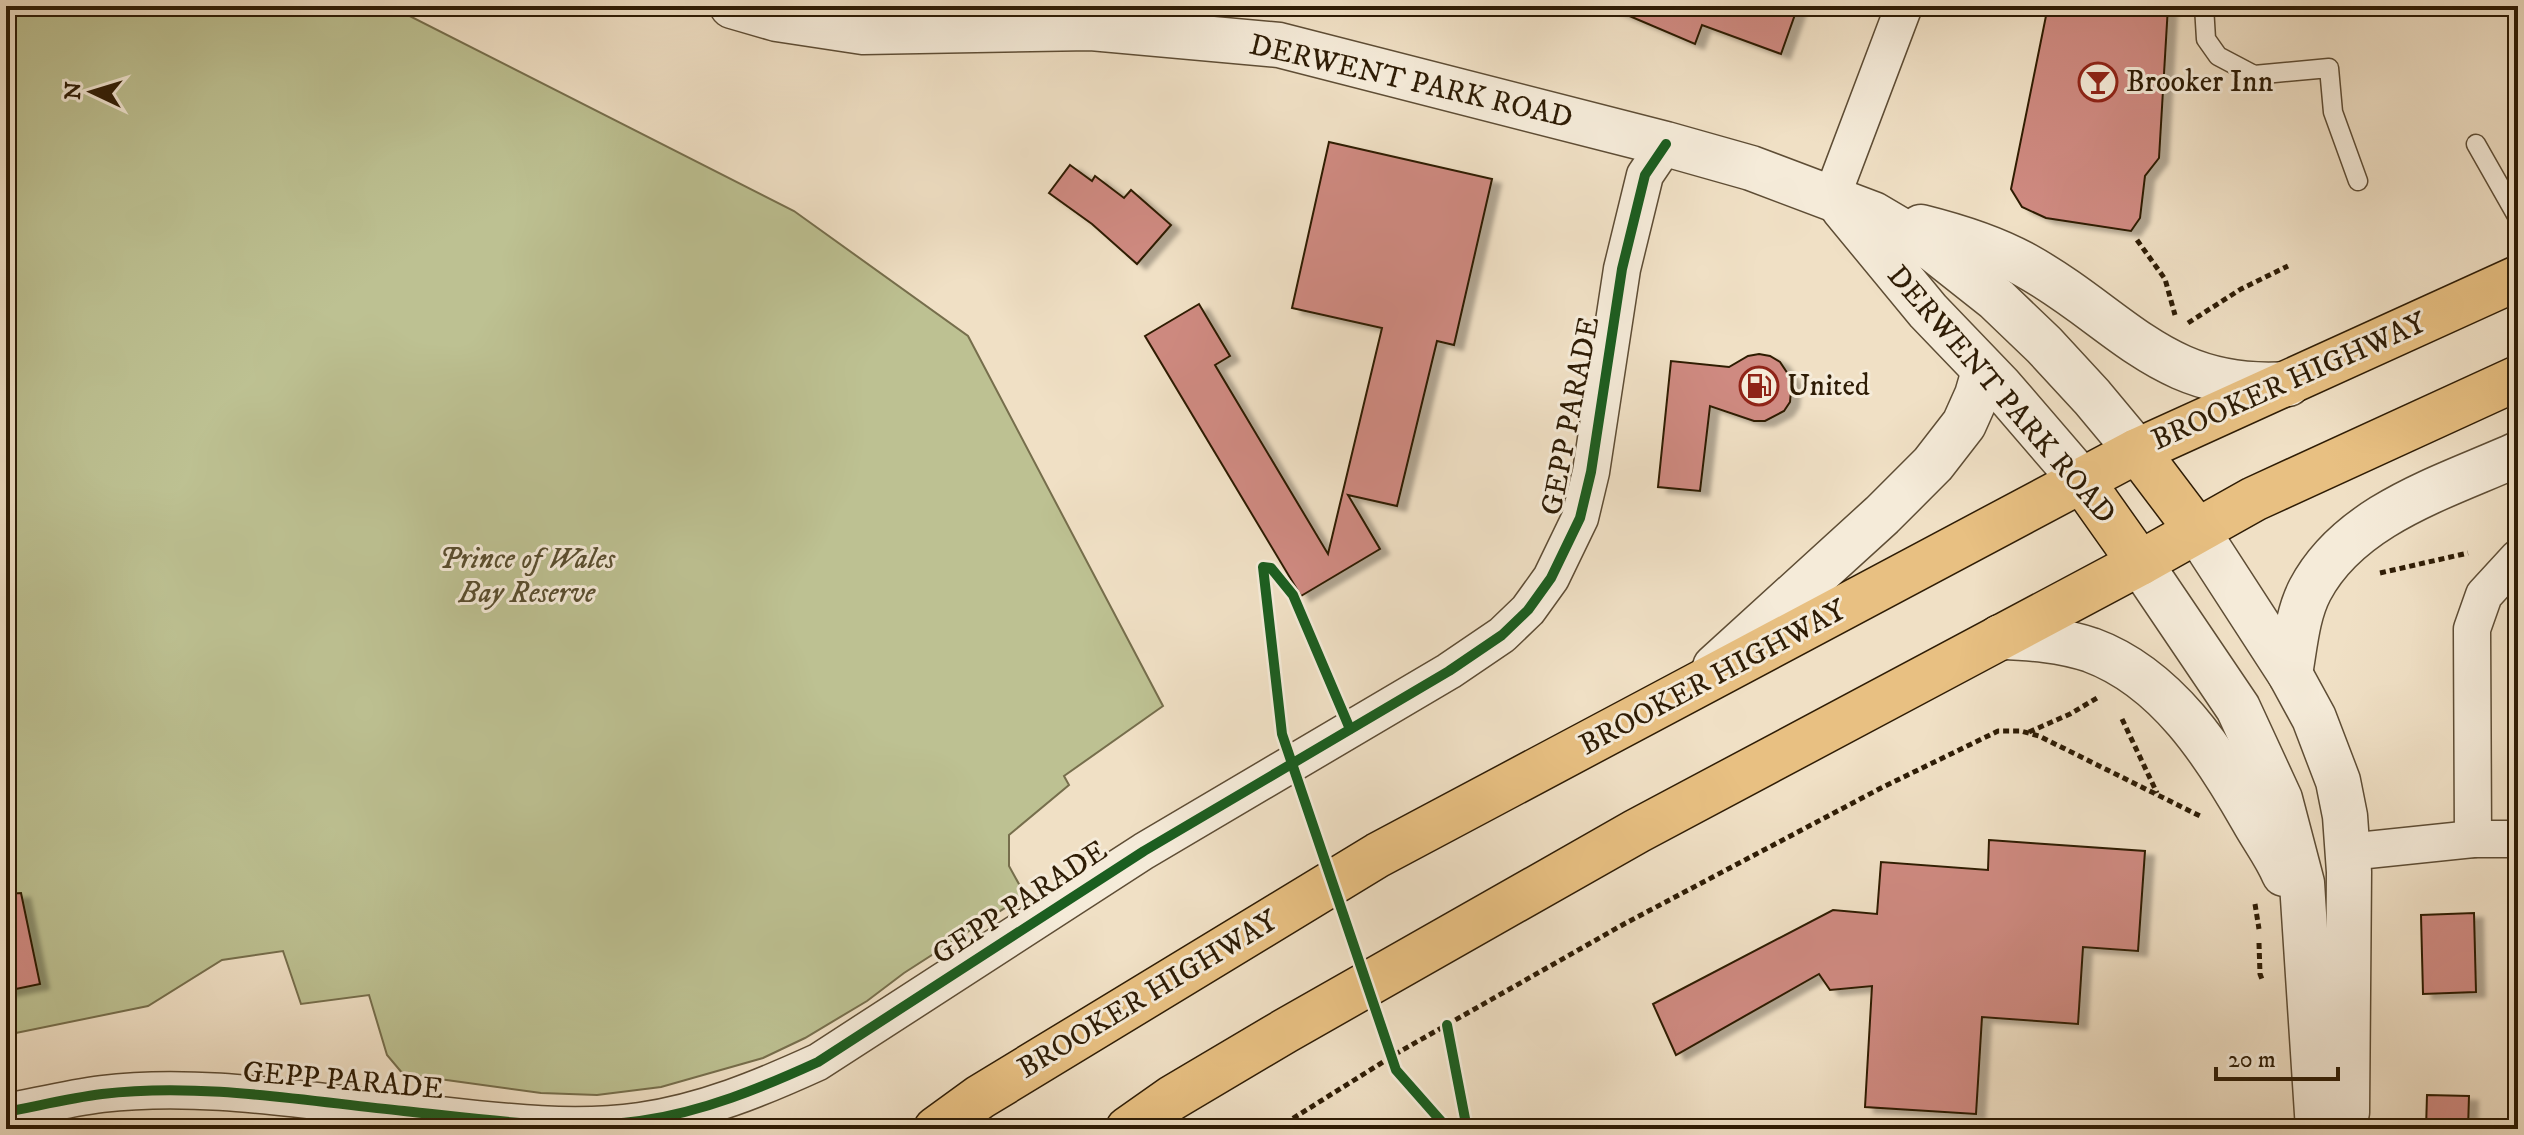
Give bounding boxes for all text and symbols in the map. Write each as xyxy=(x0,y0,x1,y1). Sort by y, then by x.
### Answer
street label: DERWENT PARK ROAD xyxy=(1246,27,1576,137)
north arrow xyxy=(52,52,132,132)
bar icon: Brooker Inn xyxy=(2077,61,2119,103)
place label: Brooker Inn xyxy=(2126,64,2274,101)
text: N xyxy=(59,81,88,101)
street label: DERWENT PARK ROAD xyxy=(1879,258,2123,532)
street label: BROOKER HIGHWAY xyxy=(2146,304,2433,459)
street label: GEPP PARADE xyxy=(1534,314,1608,518)
fuel station icon: United xyxy=(1738,365,1780,407)
place label: United xyxy=(1787,368,1870,405)
park label: Prince of Wales Bay Reserve xyxy=(439,541,616,612)
street label: BROOKER HIGHWAY xyxy=(1573,591,1854,764)
street label: GEPP PARADE xyxy=(925,833,1115,973)
street label: BROOKER HIGHWAY xyxy=(1011,902,1286,1087)
scale bar xyxy=(2216,1031,2338,1081)
text: 20 m xyxy=(2228,1045,2276,1075)
street label: GEPP PARADE xyxy=(241,1054,445,1108)

